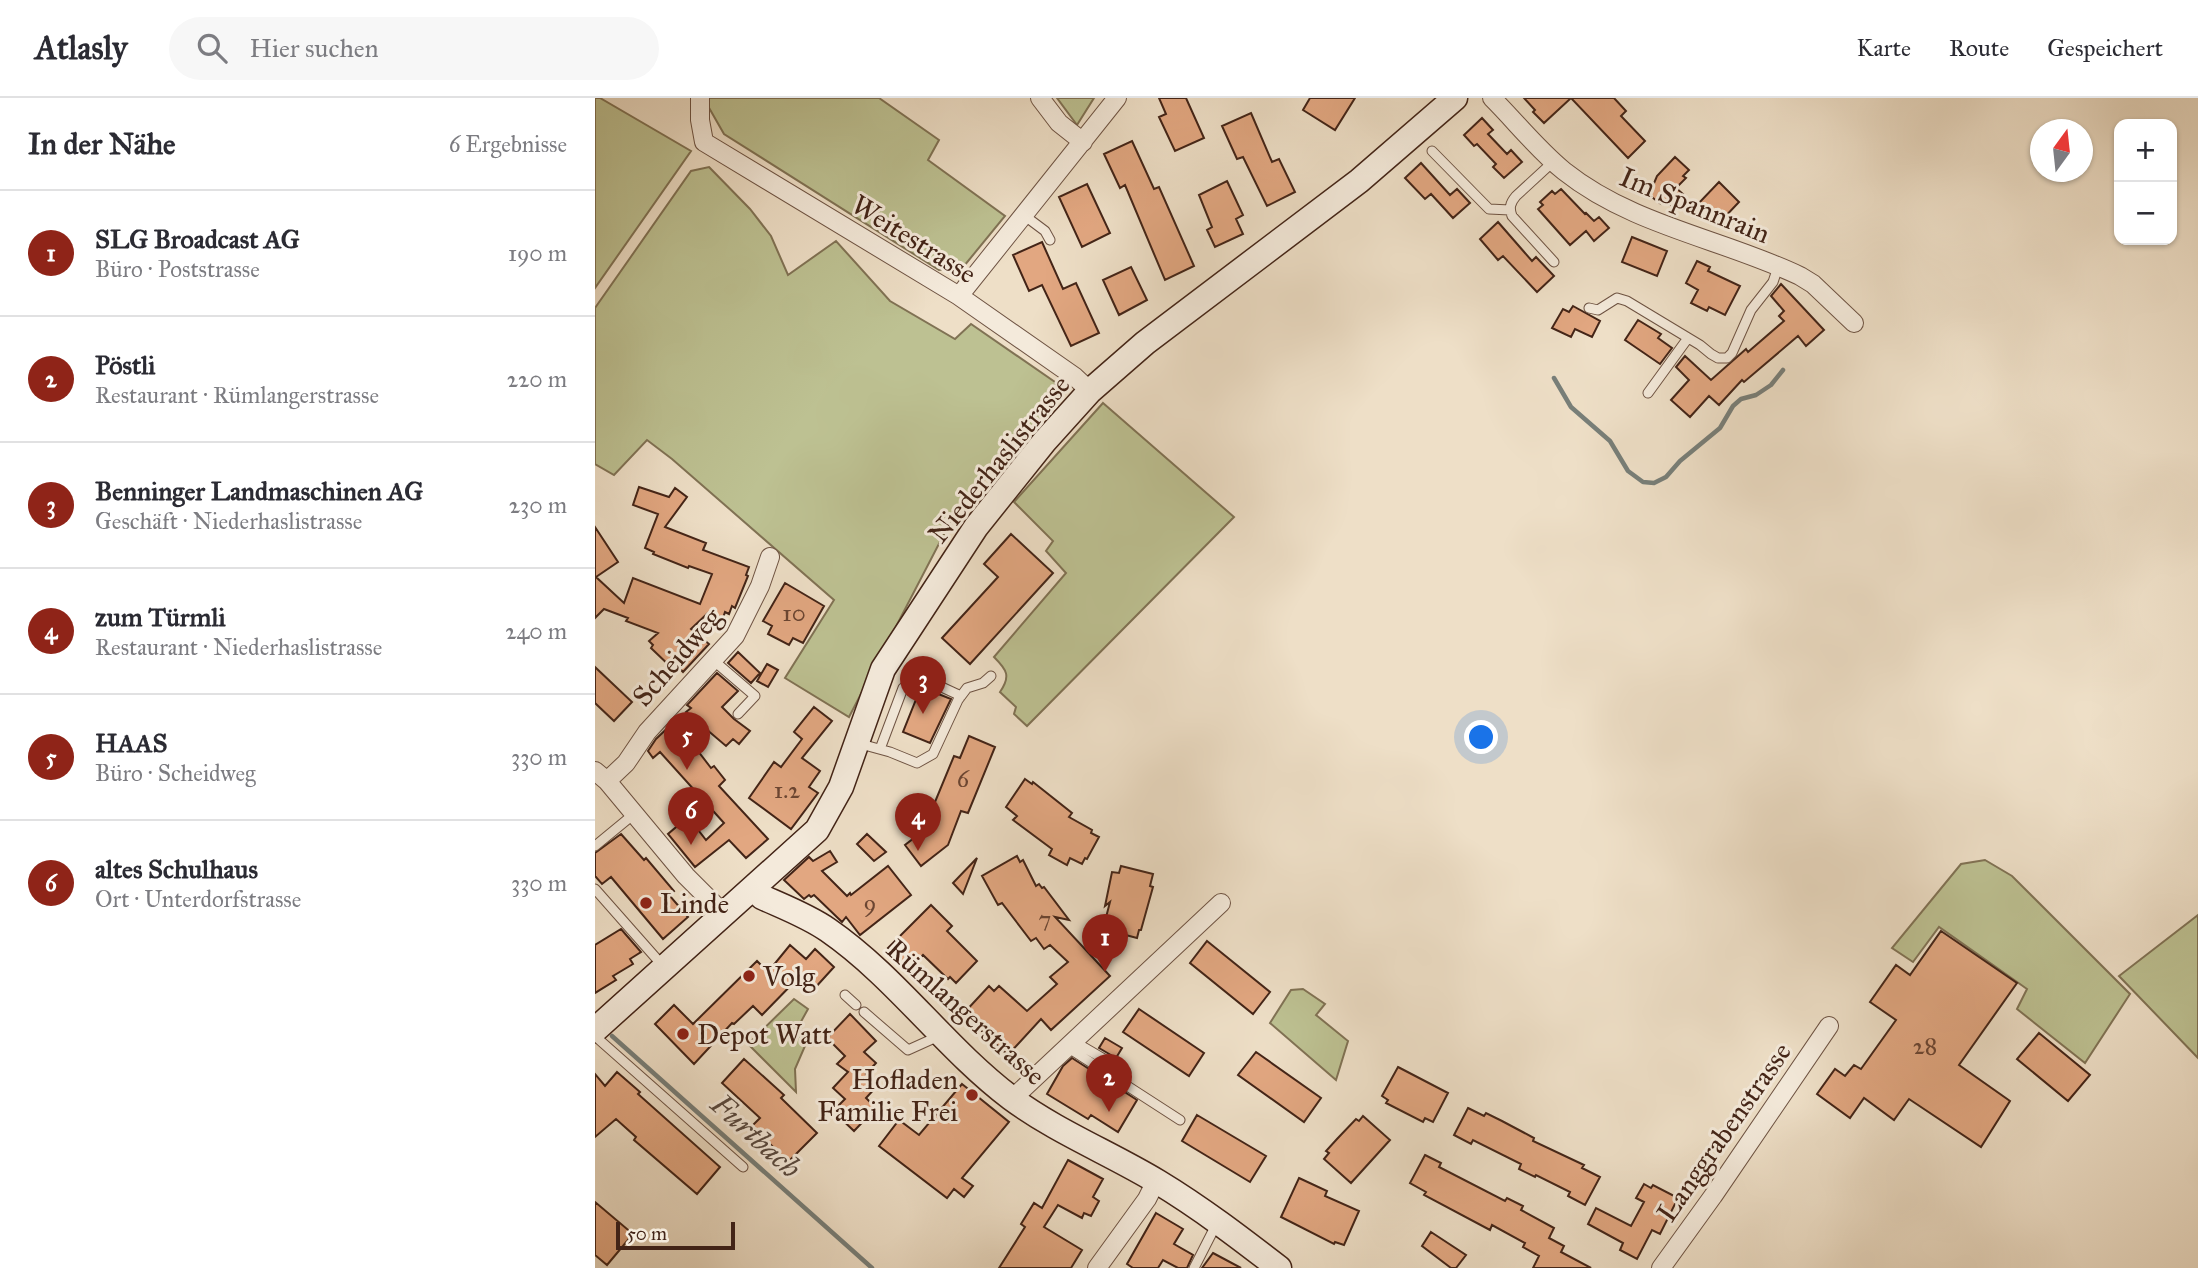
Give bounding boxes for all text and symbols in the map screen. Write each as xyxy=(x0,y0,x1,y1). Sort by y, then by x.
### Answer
search box xyxy=(169,17,659,80)
text: Atlasly xyxy=(35,28,127,68)
icon: search xyxy=(193,29,231,67)
text: Hier suchen xyxy=(249,32,379,64)
text: Karte xyxy=(1856,33,1911,63)
text: Route xyxy=(1949,33,2009,63)
text: Gespeichert xyxy=(2047,33,2163,63)
north arrow xyxy=(2030,119,2093,182)
map controls xyxy=(2114,119,2177,245)
button: + xyxy=(2114,119,2177,182)
text: In der Nähe xyxy=(28,126,176,162)
text: 6 Ergebnisse xyxy=(449,130,567,158)
street label: Im Spannrain xyxy=(1615,159,1775,251)
button: − xyxy=(2114,182,2177,245)
street label: Weitestrasse xyxy=(845,187,983,291)
text: SLG Broadcast AG xyxy=(95,223,300,255)
text: 1 xyxy=(46,239,56,267)
text: 190 m xyxy=(508,239,567,267)
text: Büro · Poststrasse xyxy=(95,255,260,283)
text: Pöstli xyxy=(95,349,155,381)
text: 2 xyxy=(45,365,57,393)
text: 220 m xyxy=(507,365,567,393)
street label: Niederhaslistrasse xyxy=(920,368,1078,550)
text: Restaurant · Rümlangerstrasse xyxy=(95,381,379,409)
text: Benninger Landmaschinen AG xyxy=(95,475,423,507)
text: 3 xyxy=(46,491,56,519)
text: 230 m xyxy=(509,491,567,519)
text: Geschäft · Niederhaslistrasse xyxy=(95,507,362,535)
house number: 10 xyxy=(782,598,806,628)
street label: Scheidweg xyxy=(625,600,730,714)
text: zum Türmli xyxy=(95,601,226,633)
text: 4 xyxy=(45,617,57,645)
text: 240 m xyxy=(505,617,567,645)
text: Restaurant · Niederhaslistrasse xyxy=(95,633,382,661)
pin: 3 xyxy=(900,656,946,714)
pin: 5 xyxy=(664,712,710,770)
your location xyxy=(1464,720,1498,754)
text: HAAS xyxy=(95,727,167,759)
text: 5 xyxy=(46,743,56,771)
text: 330 m xyxy=(511,743,567,771)
text: Büro · Scheidweg xyxy=(95,759,256,787)
house number: 6 xyxy=(957,764,970,794)
house number: 1.2 xyxy=(774,775,800,805)
pin: 6 xyxy=(668,787,714,845)
pin: 4 xyxy=(895,793,941,851)
text: altes Schulhaus xyxy=(95,853,258,885)
text: 6 xyxy=(45,869,57,897)
text: 330 m xyxy=(511,869,567,897)
text: Ort · Unterdorfstrasse xyxy=(95,885,301,913)
place label: Linde xyxy=(660,886,729,921)
house number: 9 xyxy=(864,888,876,918)
marker: Linde xyxy=(638,895,654,911)
house number: 7 xyxy=(1039,904,1051,934)
pin: 1 xyxy=(1082,914,1128,972)
street label: Rümlangerstrasse xyxy=(879,931,1053,1093)
place label: Volg xyxy=(762,959,816,994)
marker: Volg xyxy=(741,968,757,984)
place label: Depot Watt xyxy=(697,1017,832,1052)
marker: Depot Watt xyxy=(675,1026,691,1042)
house number: 28 xyxy=(1913,1031,1937,1061)
street label: Langgrabenstrasse xyxy=(1649,1036,1799,1228)
pin: 2 xyxy=(1086,1054,1132,1112)
place label: Hofladen Familie Frei xyxy=(817,1062,958,1129)
water label: Furtbach xyxy=(703,1086,809,1186)
marker: Hofladen Familie Frei xyxy=(964,1087,980,1103)
scale bar xyxy=(616,1219,735,1251)
text: 50 m xyxy=(627,1222,667,1245)

